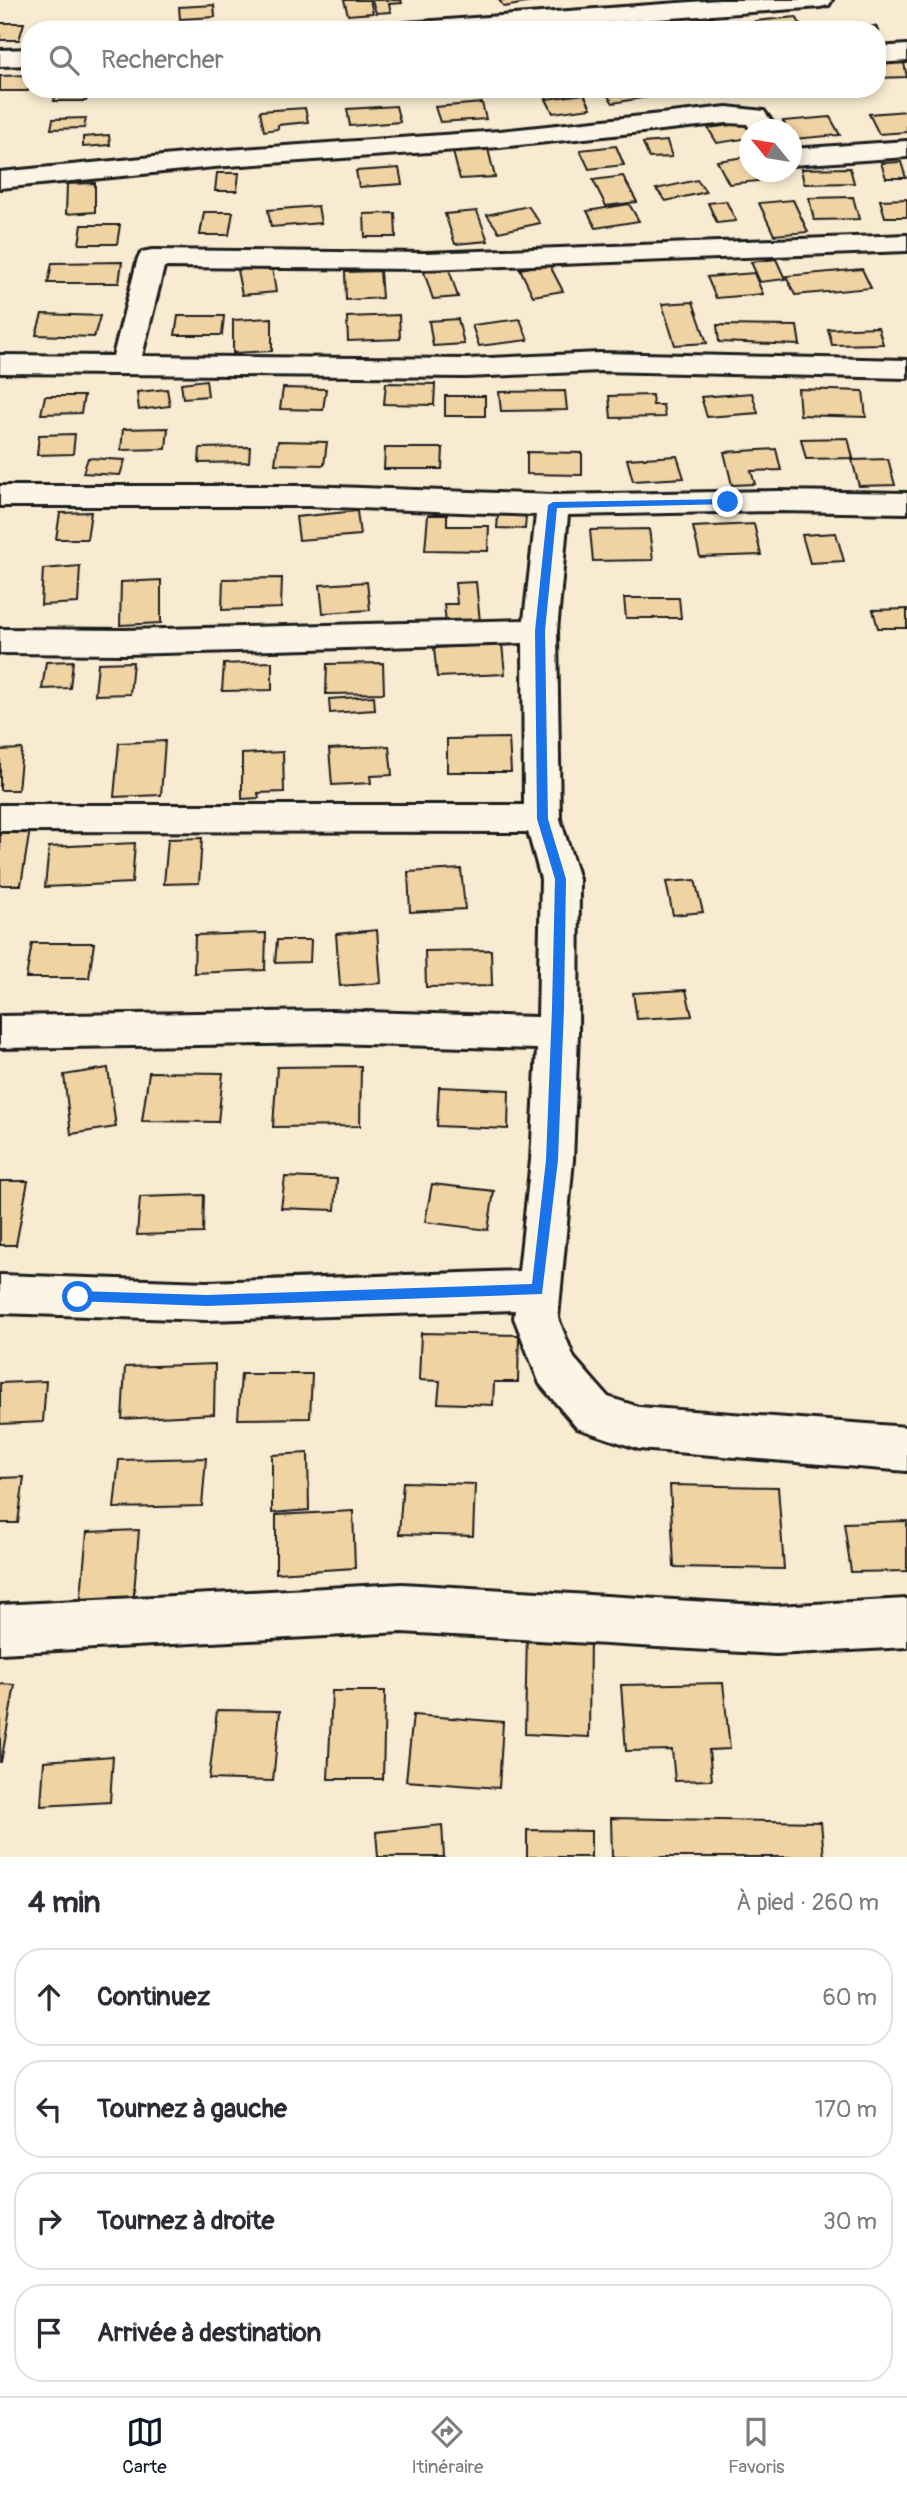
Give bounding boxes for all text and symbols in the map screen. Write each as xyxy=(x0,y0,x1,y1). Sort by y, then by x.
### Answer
search box xyxy=(21,21,886,98)
icon: search xyxy=(45,41,83,79)
text: Rechercher xyxy=(101,44,224,76)
north arrow xyxy=(739,119,802,182)
route end xyxy=(712,486,743,517)
route start xyxy=(62,1281,93,1312)
text: 4 min xyxy=(28,1884,101,1921)
text: À pied · 260 m xyxy=(736,1888,879,1917)
icon: ahead xyxy=(30,1978,68,2016)
text: Continuez xyxy=(97,1981,210,2013)
text: 60 m xyxy=(822,1983,877,2012)
icon: left xyxy=(30,2090,68,2128)
text: Tournez à gauche xyxy=(97,2093,287,2125)
text: 170 m xyxy=(815,2095,877,2124)
icon: right xyxy=(30,2202,68,2240)
text: Tournez à droite xyxy=(97,2205,274,2237)
text: 30 m xyxy=(823,2207,877,2236)
icon: arrive xyxy=(30,2314,68,2352)
text: Arrivée à destination xyxy=(97,2317,321,2349)
tab: Carte xyxy=(122,2413,167,2479)
tab: Itinéraire xyxy=(411,2413,483,2479)
tab: Favoris xyxy=(728,2413,785,2479)

